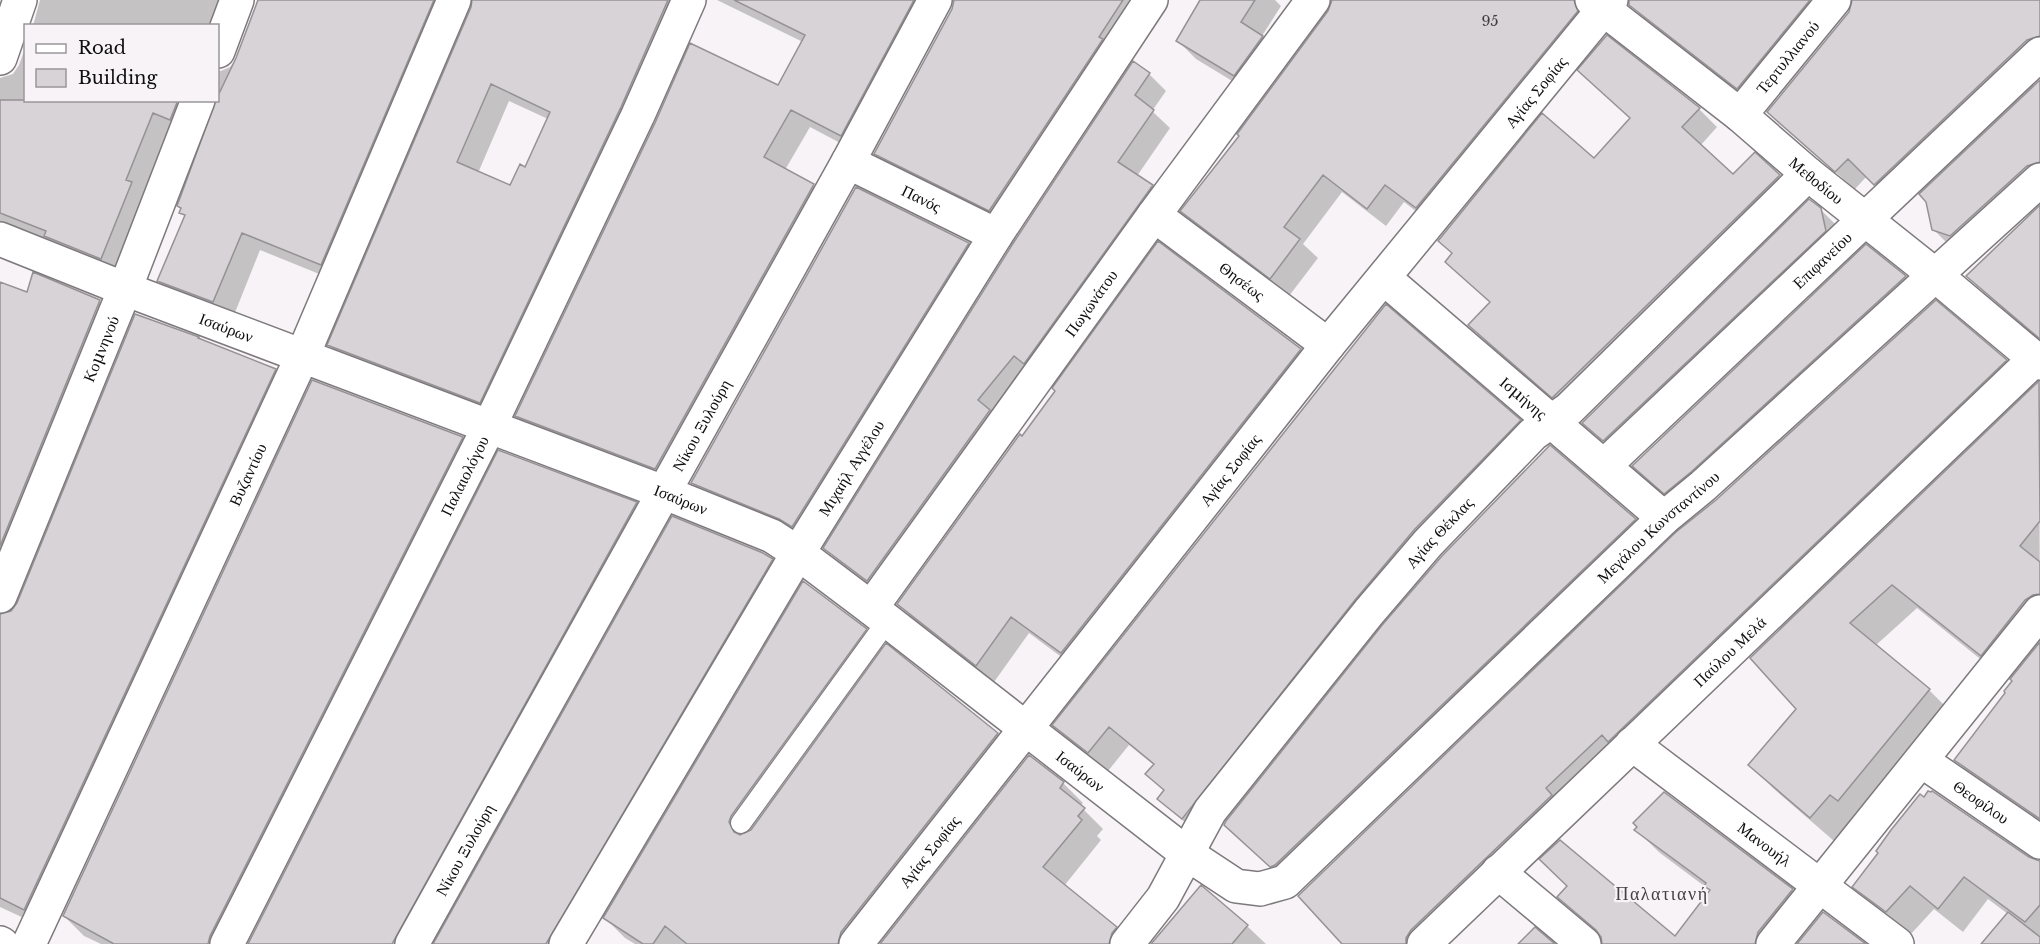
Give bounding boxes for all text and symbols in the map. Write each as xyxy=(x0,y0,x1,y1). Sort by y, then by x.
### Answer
house number: 95 xyxy=(1482,12,1499,30)
street label: Τερτυλλιανού xyxy=(1752,16,1823,98)
legend xyxy=(24,24,219,102)
text: Road xyxy=(78,37,126,59)
street label: Αγίας Σοφίας xyxy=(1500,51,1571,132)
text: Building xyxy=(78,67,157,89)
street label: Μεθοδίου xyxy=(1785,152,1848,208)
street label: Πανός xyxy=(898,180,945,217)
street label: Επιφανείου xyxy=(1788,227,1856,293)
street label: Θησέως xyxy=(1215,257,1270,305)
street label: Πωγωνάτου xyxy=(1060,265,1122,340)
street label: Ισαύρων xyxy=(197,308,256,347)
street label: Κομνηνού xyxy=(78,313,123,385)
street label: Ισμήνης xyxy=(1496,372,1552,424)
street label: Νίκου Ξυλούρη xyxy=(668,376,735,475)
street label: Μιχαήλ Αγγέλου xyxy=(814,416,888,520)
street label: Αγίας Σοφίας xyxy=(1195,429,1265,510)
street label: Παλαιολόγου xyxy=(436,432,493,519)
street label: Βυζαντίου xyxy=(224,440,271,509)
street label: Μεγάλου Κωνσταντίνου xyxy=(1593,466,1723,587)
street label: Ισαύρων xyxy=(651,480,711,519)
street label: Αγίας Θέκλας xyxy=(1401,492,1477,572)
street label: Παύλου Μελά xyxy=(1689,612,1771,691)
street label: Ισαύρων xyxy=(1052,746,1109,796)
street label: Θεοφίλου xyxy=(1950,776,2013,828)
street label: Νίκου Ξυλούρη xyxy=(431,800,498,899)
street label: Αγίας Σοφίας xyxy=(894,811,964,892)
street label: Μανουήλ xyxy=(1734,817,1795,871)
district label: Παλατιανή xyxy=(1615,883,1709,905)

